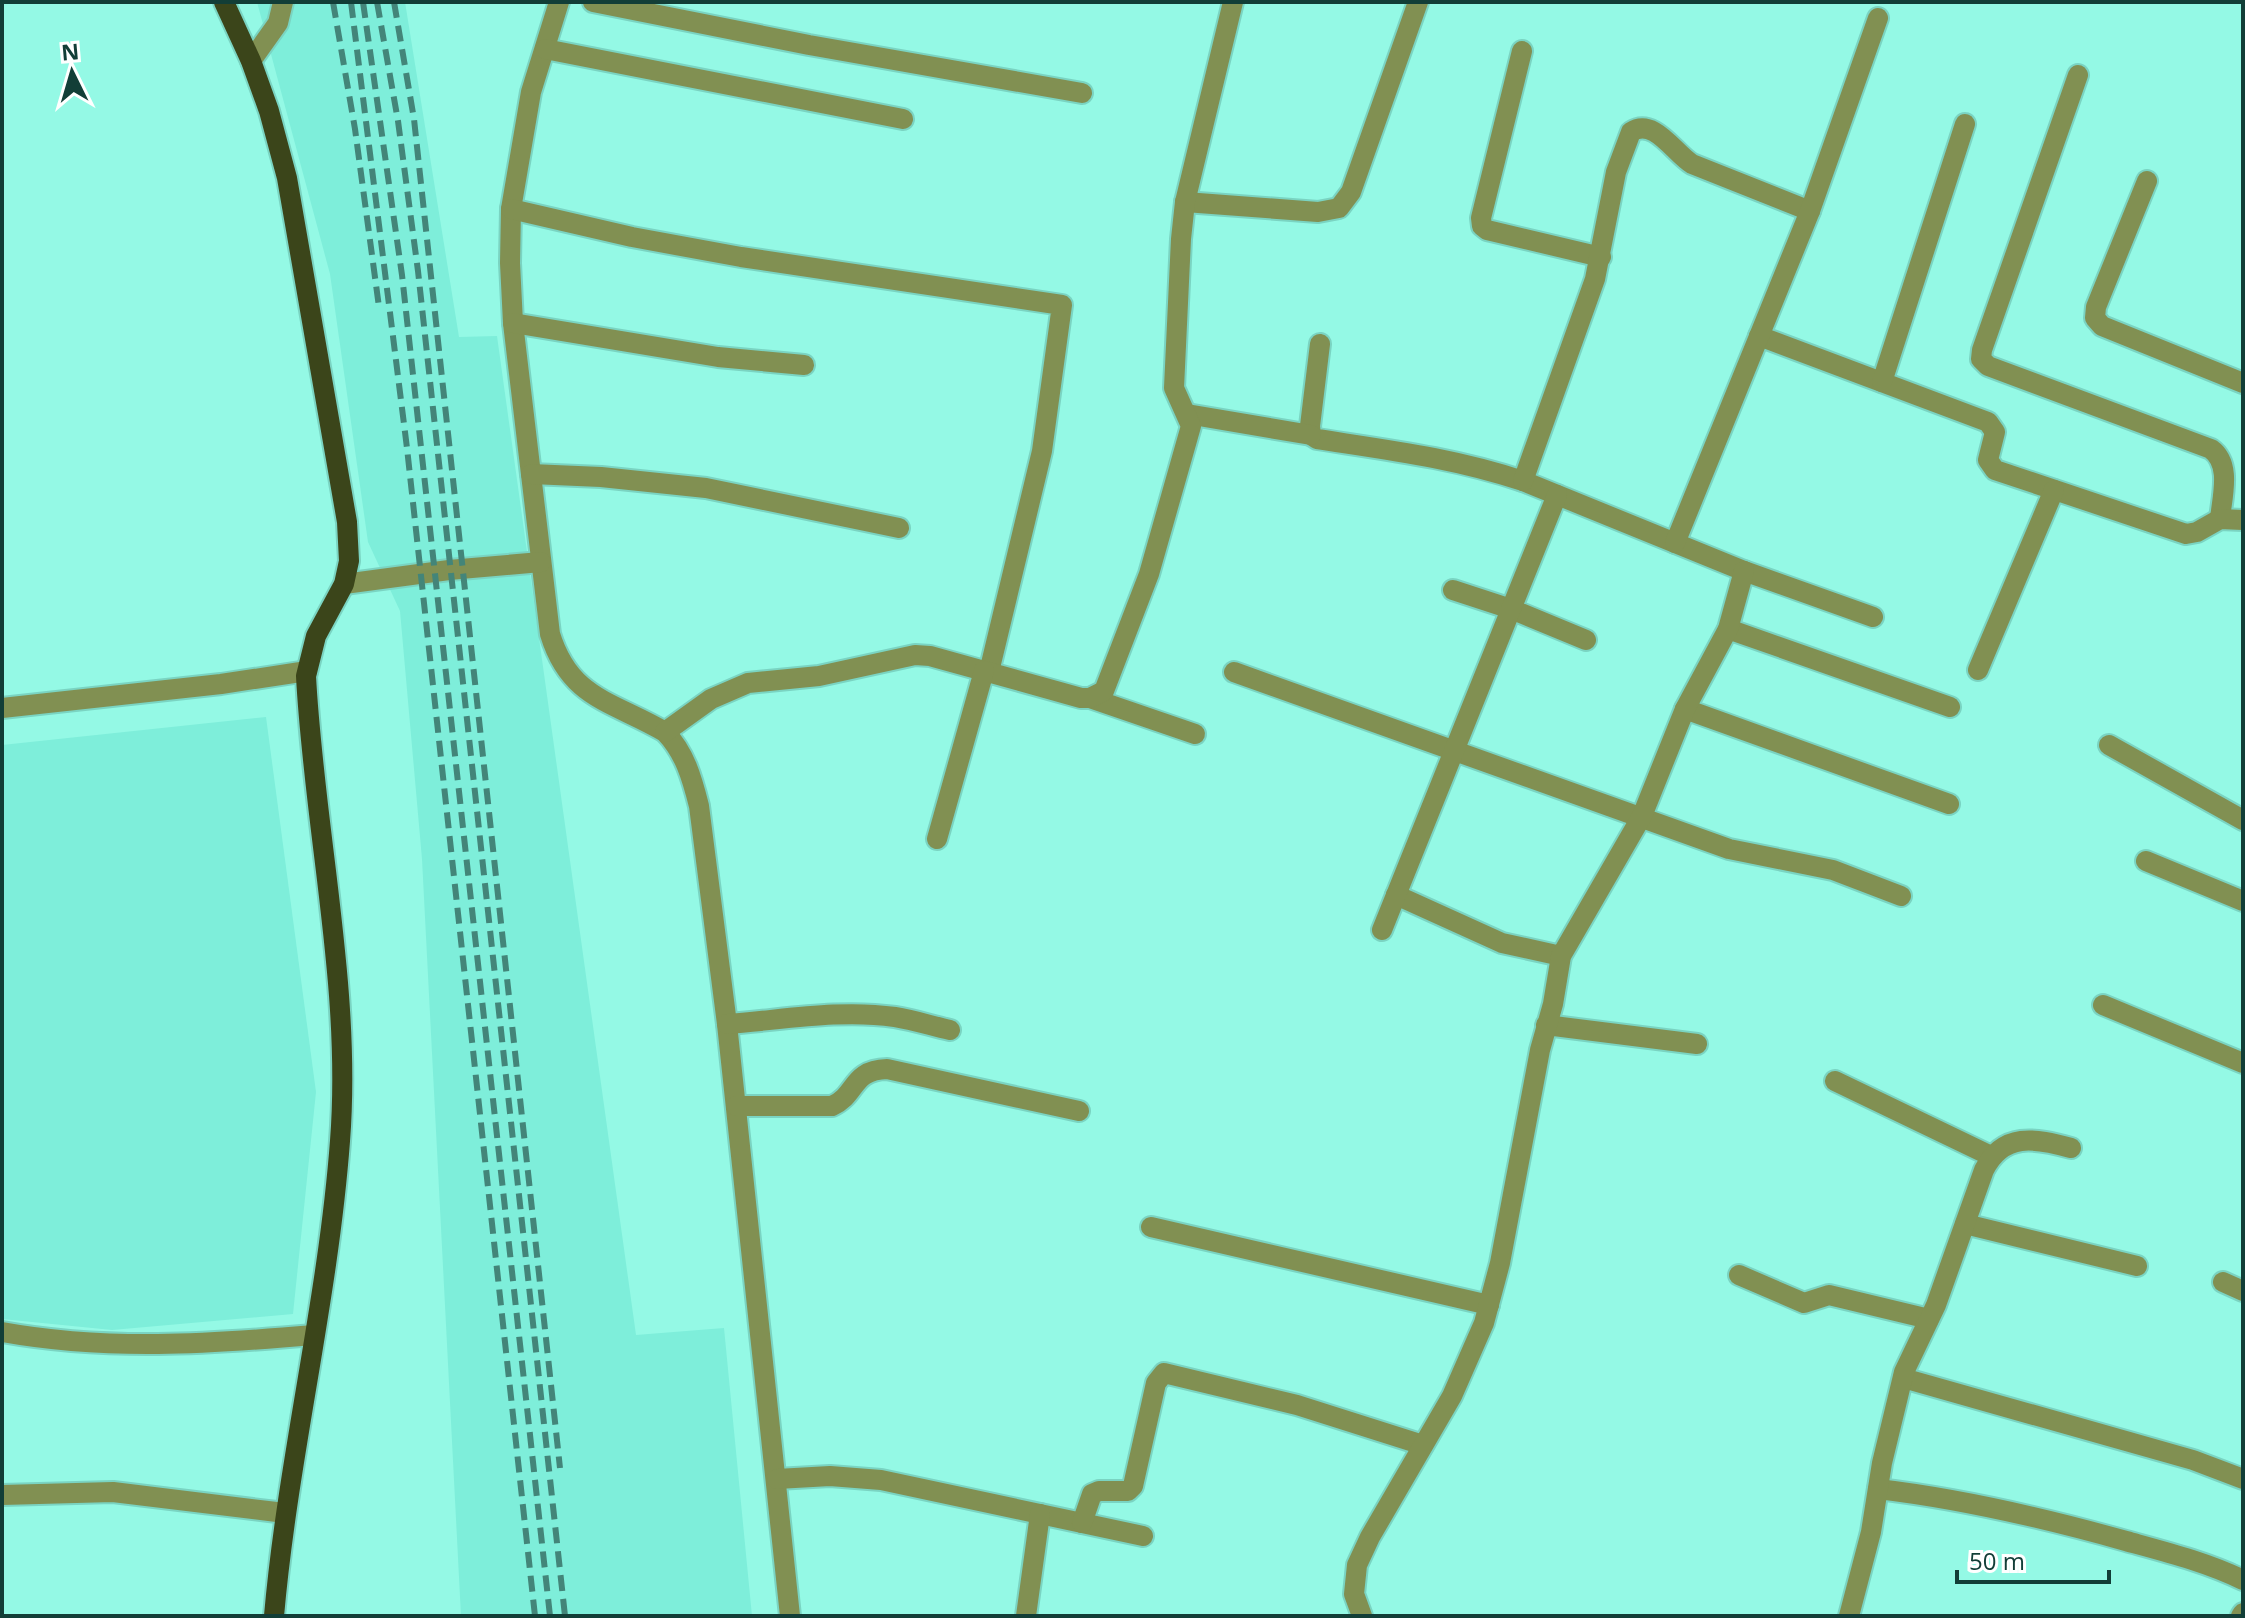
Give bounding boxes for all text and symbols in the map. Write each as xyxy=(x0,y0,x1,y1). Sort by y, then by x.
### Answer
north arrow xyxy=(32,32,112,112)
text: N xyxy=(60,35,80,67)
scale bar xyxy=(1957,1534,2109,1584)
text: 50 m xyxy=(1969,1544,2025,1577)

